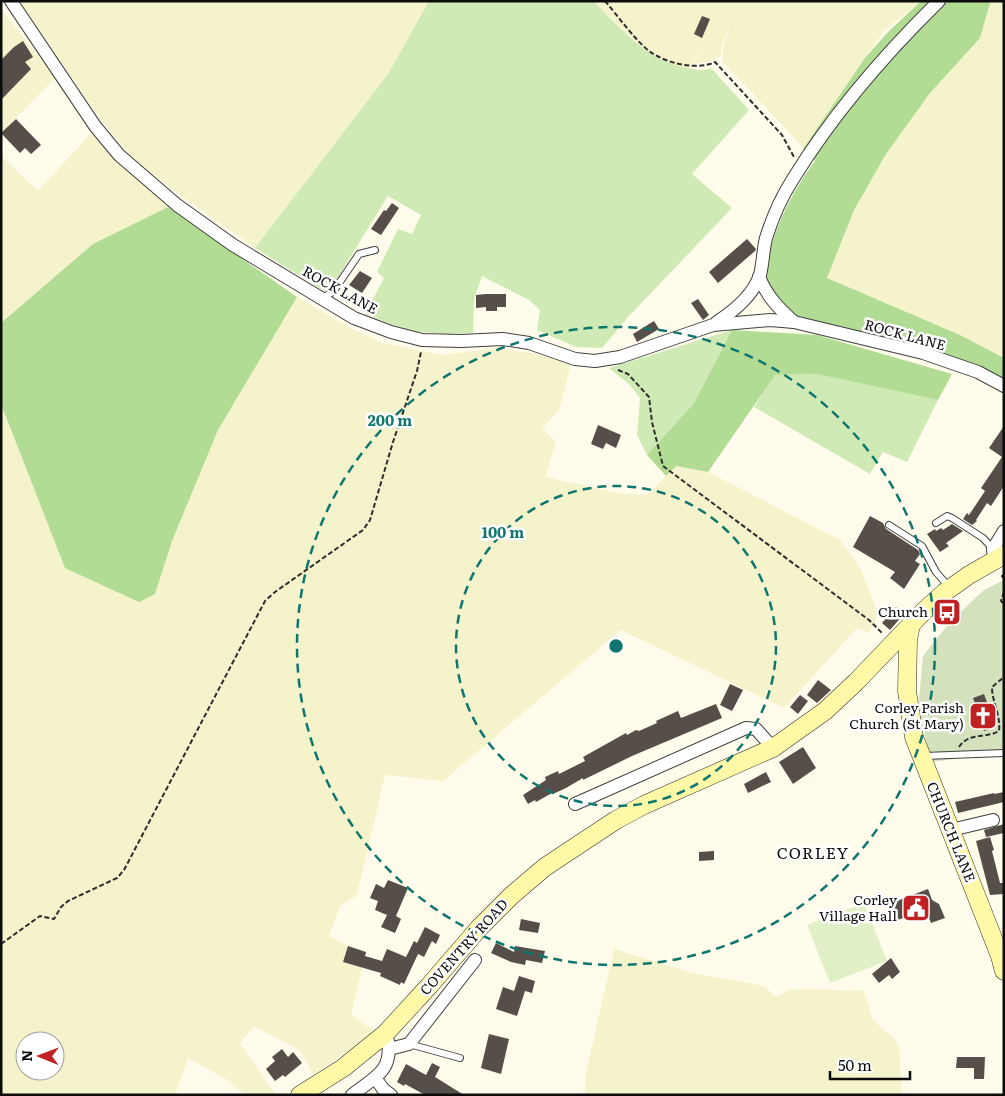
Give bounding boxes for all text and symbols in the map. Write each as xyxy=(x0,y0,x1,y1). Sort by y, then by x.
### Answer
street label: ROCK LANE xyxy=(299,260,382,318)
street label: ROCK LANE xyxy=(862,314,948,354)
text: 200 m xyxy=(368,408,412,431)
text: 100 m xyxy=(482,520,524,543)
bus stop icon: Church xyxy=(932,597,962,627)
place label: Church xyxy=(878,601,928,621)
centre of rings xyxy=(607,637,625,655)
place label: Corley Parish Church (St Mary) xyxy=(849,697,964,733)
church icon: Corley Parish Church (St Mary) xyxy=(968,701,998,731)
street label: CHURCH LANE xyxy=(923,778,981,885)
district label: CORLEY xyxy=(777,840,849,864)
place label: Corley Village Hall xyxy=(819,889,898,925)
public building icon: Corley Village Hall xyxy=(901,893,931,923)
street label: COVENTRY ROAD xyxy=(415,894,512,999)
north arrow xyxy=(15,1031,65,1081)
scale bar xyxy=(830,1048,910,1080)
text: N xyxy=(16,1049,36,1062)
text: 50 m xyxy=(838,1053,872,1076)

